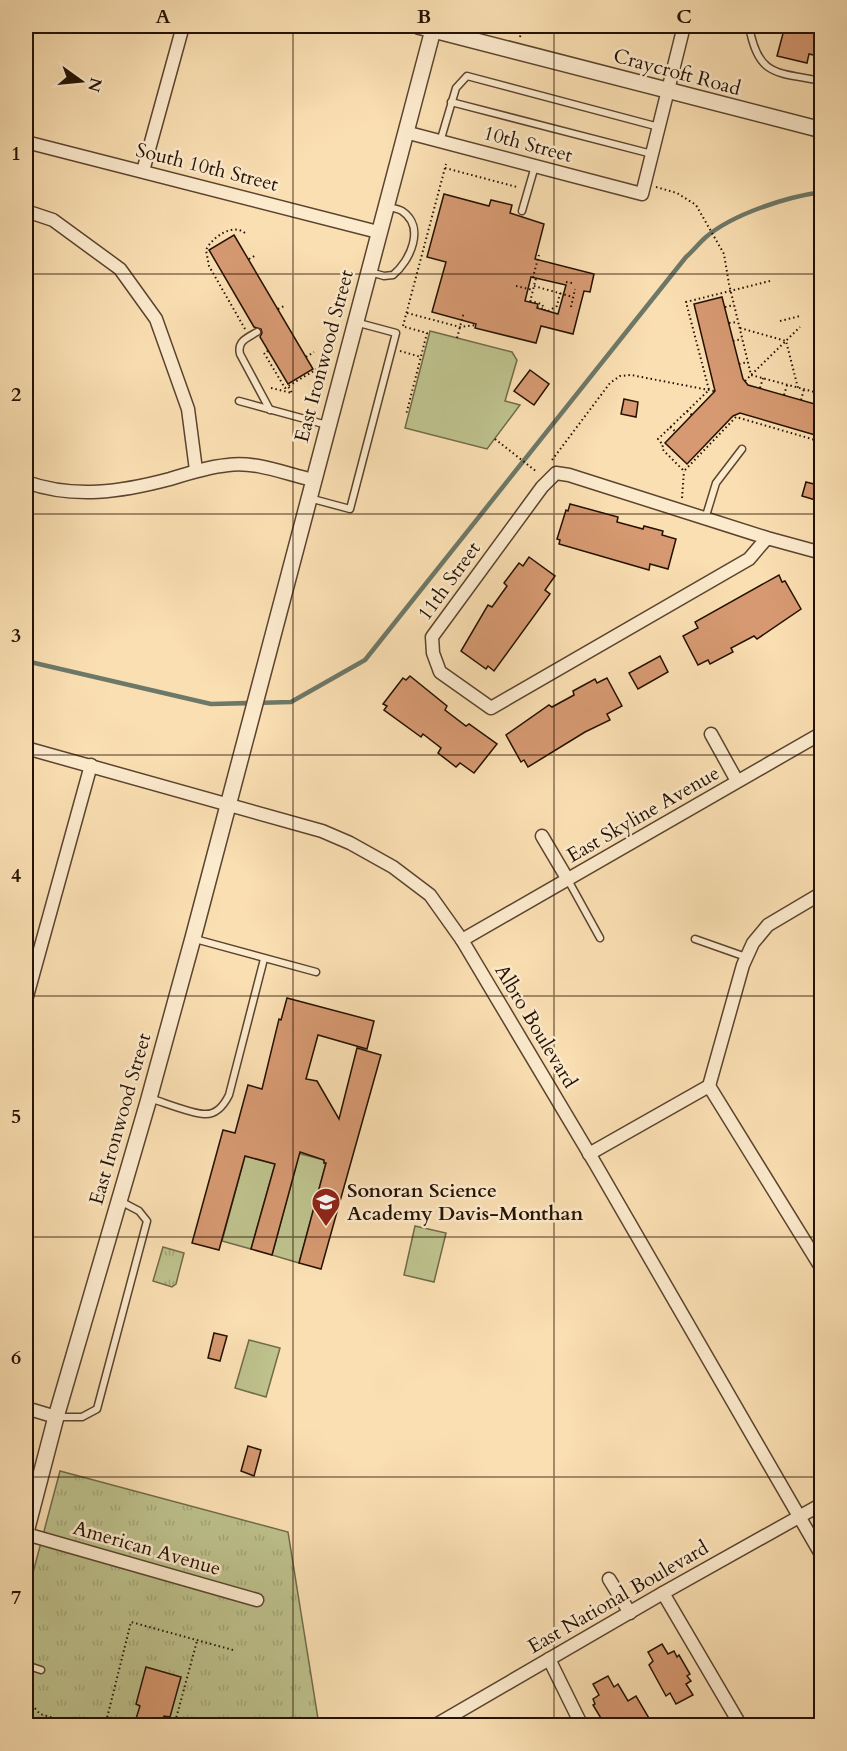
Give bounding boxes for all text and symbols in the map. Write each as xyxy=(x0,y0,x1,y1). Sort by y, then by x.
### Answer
text: A xyxy=(155,3,171,30)
text: B xyxy=(417,3,431,30)
text: C xyxy=(676,3,692,30)
street label: Craycroft Road xyxy=(610,42,744,102)
north arrow xyxy=(51,51,111,111)
text: N xyxy=(82,75,107,94)
street label: 10th Street xyxy=(480,119,576,169)
street label: South 10th Street xyxy=(133,136,282,198)
text: 1 xyxy=(11,140,21,167)
street label: East Ironwood Street xyxy=(288,266,360,445)
text: 2 xyxy=(11,381,21,408)
street label: 11th Street xyxy=(411,536,487,626)
text: 3 xyxy=(11,622,21,649)
street label: East Skyline Avenue xyxy=(562,759,724,869)
text: 4 xyxy=(11,862,21,889)
street label: Albro Boulevard xyxy=(488,959,584,1093)
street label: East Ironwood Street xyxy=(83,1029,158,1208)
text: 5 xyxy=(11,1103,21,1130)
place label: Sonoran Science Academy Davis-Monthan xyxy=(347,1177,584,1227)
school or university icon: Sonoran Science Academy Davis-Monthan xyxy=(310,1186,342,1228)
text: 6 xyxy=(11,1344,21,1371)
street label: American Avenue xyxy=(70,1514,224,1582)
street label: East National Boulevard xyxy=(523,1534,714,1660)
text: 7 xyxy=(11,1584,21,1611)

